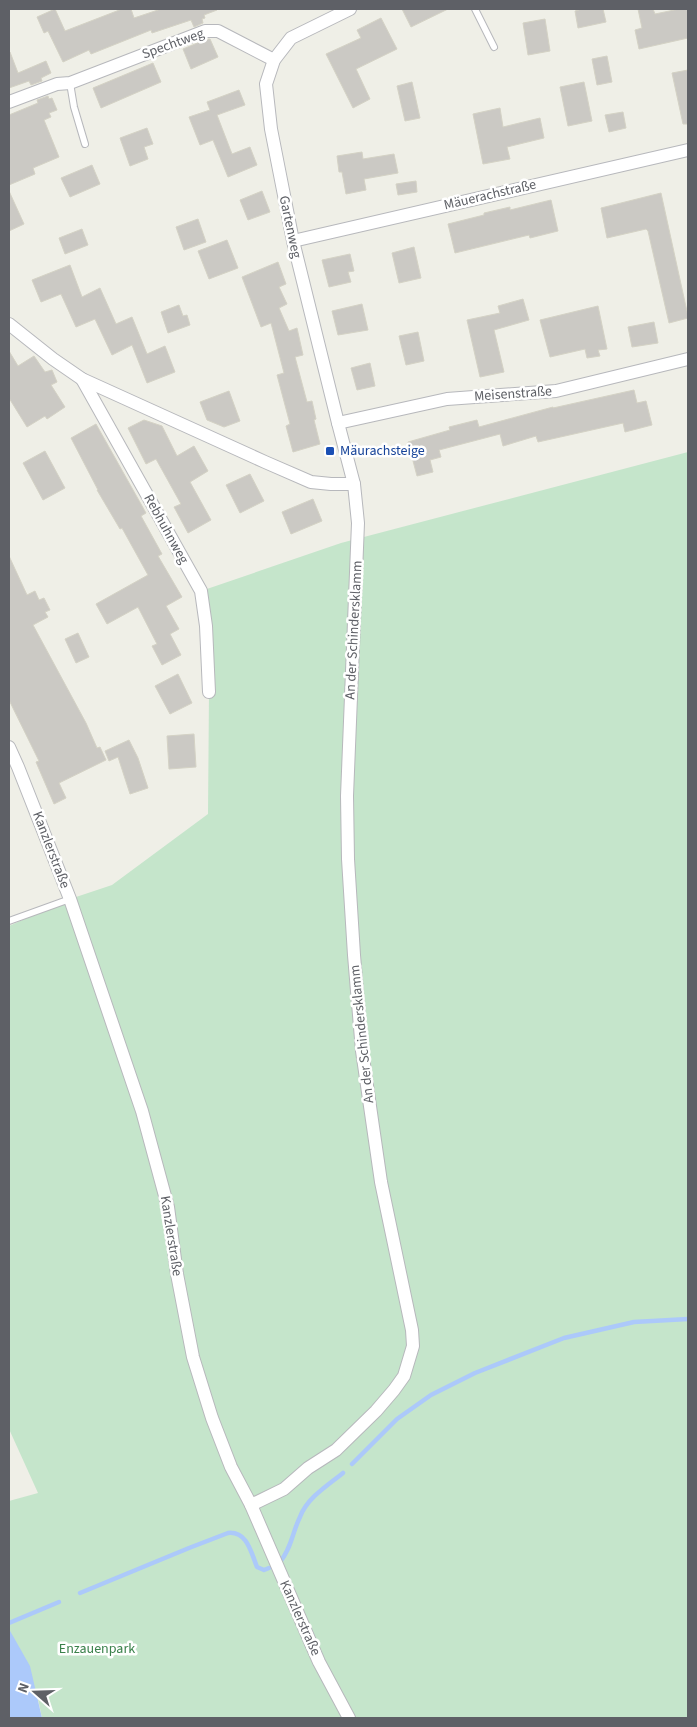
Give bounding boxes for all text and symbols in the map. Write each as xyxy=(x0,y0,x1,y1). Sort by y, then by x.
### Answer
street label: Spechtweg xyxy=(139,24,207,64)
street label: Mäuerachstraße xyxy=(442,175,538,215)
street label: Gartenweg xyxy=(274,194,306,260)
street label: Meisenstraße xyxy=(473,381,553,407)
place label: Mäurachsteige xyxy=(340,441,425,461)
marker: Mäurachsteige xyxy=(324,445,336,457)
street label: Rebhuhnweg xyxy=(139,491,193,567)
street label: An der Schindersklamm xyxy=(340,560,368,700)
street label: Kanzlerstraße xyxy=(27,809,75,891)
street label: An der Schindersklamm xyxy=(345,964,379,1104)
street label: Kanzlerstraße xyxy=(155,1194,187,1278)
street label: Kanzlerstraße xyxy=(274,1577,326,1659)
park label: Enzauenpark xyxy=(59,1639,135,1659)
north arrow xyxy=(10,1667,60,1717)
text: N xyxy=(13,1680,35,1696)

